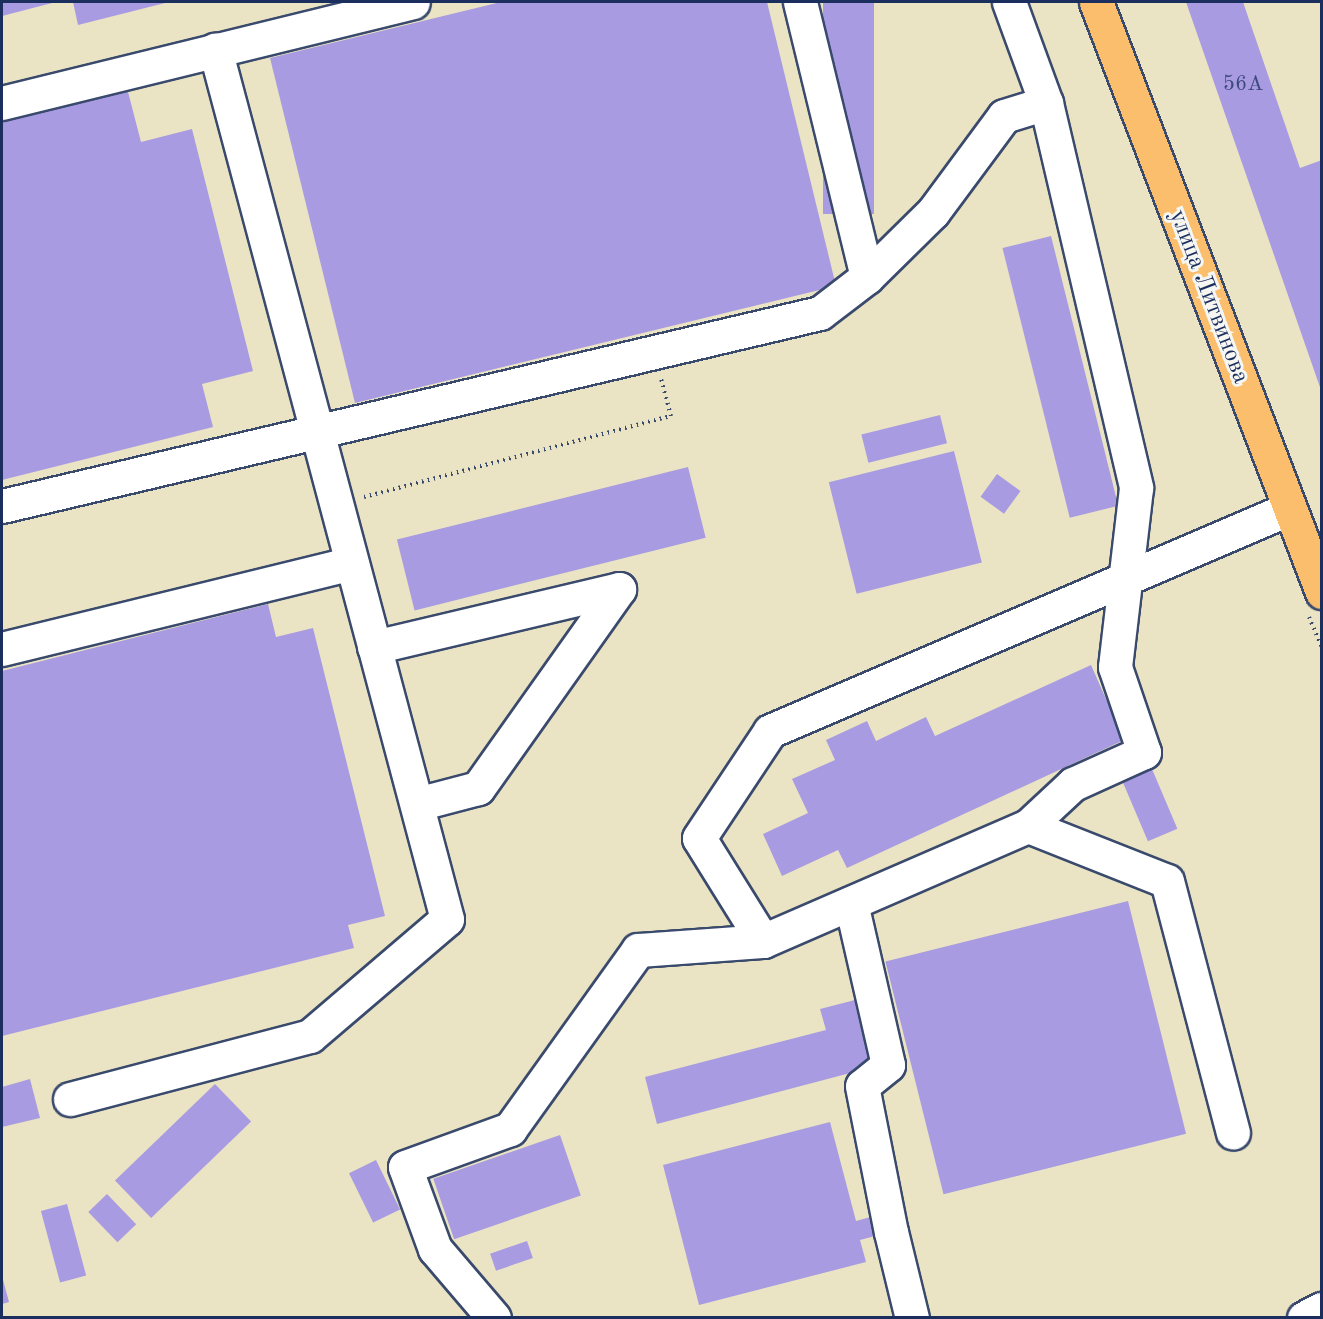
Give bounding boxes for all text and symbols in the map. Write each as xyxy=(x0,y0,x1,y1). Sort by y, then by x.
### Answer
house number: 56А xyxy=(1223,72,1263,98)
street label: улица Литвинова xyxy=(1162,206,1254,388)

